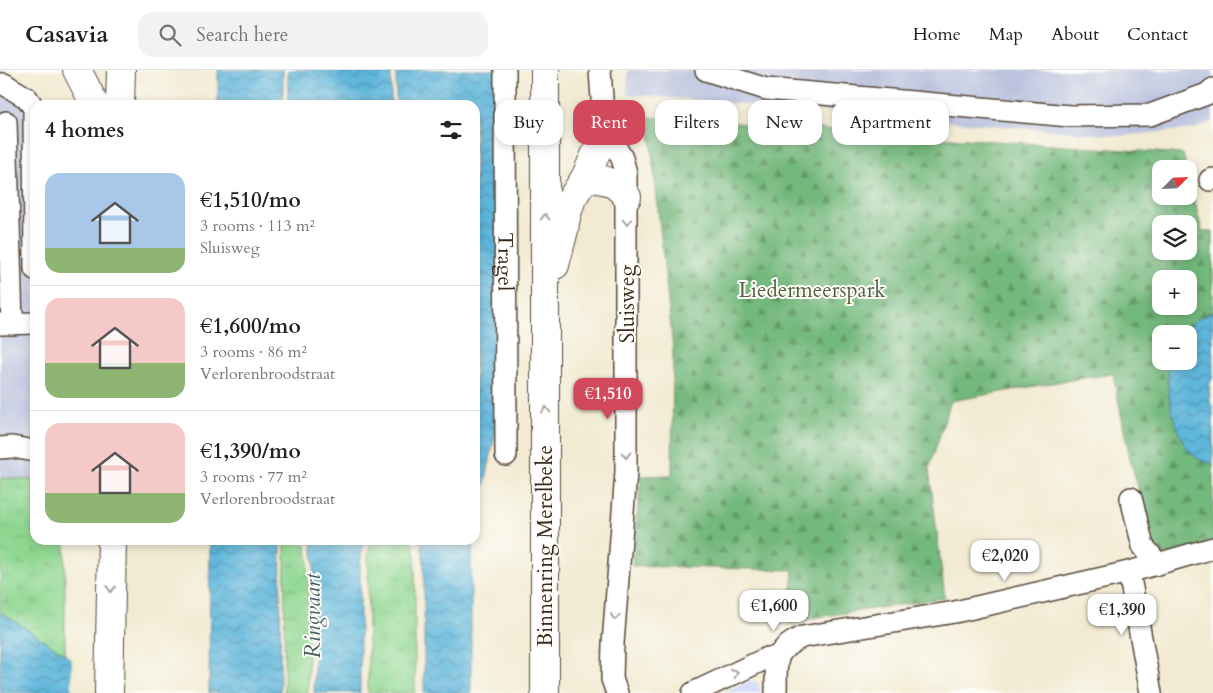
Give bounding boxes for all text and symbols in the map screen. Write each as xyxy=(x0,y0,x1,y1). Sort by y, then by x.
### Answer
search box xyxy=(138,12,488,57)
text: Casavia xyxy=(25,18,108,51)
icon: search xyxy=(156,21,184,49)
text: Search here xyxy=(196,22,288,48)
text: Home xyxy=(913,22,961,47)
text: Map xyxy=(989,22,1023,47)
text: About xyxy=(1051,22,1099,47)
text: Contact xyxy=(1127,22,1188,47)
chip: Buy xyxy=(495,100,563,145)
chip: Rent xyxy=(573,100,645,145)
chip: Filters xyxy=(655,100,738,145)
chip: New xyxy=(748,100,822,145)
chip: Apartment xyxy=(832,100,949,145)
text: 4 homes xyxy=(45,116,124,145)
icon: filters xyxy=(437,116,465,144)
north arrow xyxy=(1152,160,1198,205)
map controls xyxy=(1152,160,1197,370)
text: €1,510/mo xyxy=(200,186,301,215)
icon: home xyxy=(85,193,145,253)
one-way arrow xyxy=(540,213,550,220)
text: 3 rooms · 113 m² xyxy=(200,215,315,237)
button: layers xyxy=(1152,215,1197,260)
one-way arrow xyxy=(622,219,632,227)
street label: Tragel xyxy=(491,233,520,291)
text: Sluisweg xyxy=(200,237,260,259)
street label: Sluisweg xyxy=(613,265,642,343)
button: + xyxy=(1152,270,1197,315)
park label: Liedermeerspark xyxy=(738,276,886,305)
text: €1,600/mo xyxy=(200,312,301,341)
icon: home xyxy=(85,318,145,378)
button: − xyxy=(1152,325,1197,370)
text: 3 rooms · 86 m² xyxy=(200,341,307,363)
text: Verlorenbroodstraat xyxy=(200,363,335,385)
pin: €1,510 xyxy=(567,378,649,420)
text: €1,510 xyxy=(585,383,632,405)
one-way arrow xyxy=(541,406,551,414)
text: €1,390/mo xyxy=(200,437,301,466)
icon: home xyxy=(85,443,145,503)
street label: Binnenring Merelbeke xyxy=(531,445,560,647)
one-way arrow xyxy=(621,452,631,459)
text: 3 rooms · 77 m² xyxy=(200,466,307,488)
text: Verlorenbroodstraat xyxy=(200,488,335,510)
pin: €2,020 xyxy=(964,540,1046,582)
text: €2,020 xyxy=(982,545,1029,567)
water label: Ringvaart xyxy=(298,573,328,658)
one-way arrow xyxy=(106,585,116,593)
pin: €1,600 xyxy=(733,590,815,632)
pin: €1,390 xyxy=(1081,594,1163,636)
text: €1,600 xyxy=(751,595,798,617)
text: €1,390 xyxy=(1099,599,1146,621)
one-way arrow xyxy=(610,613,621,621)
one-way arrow xyxy=(730,669,739,680)

